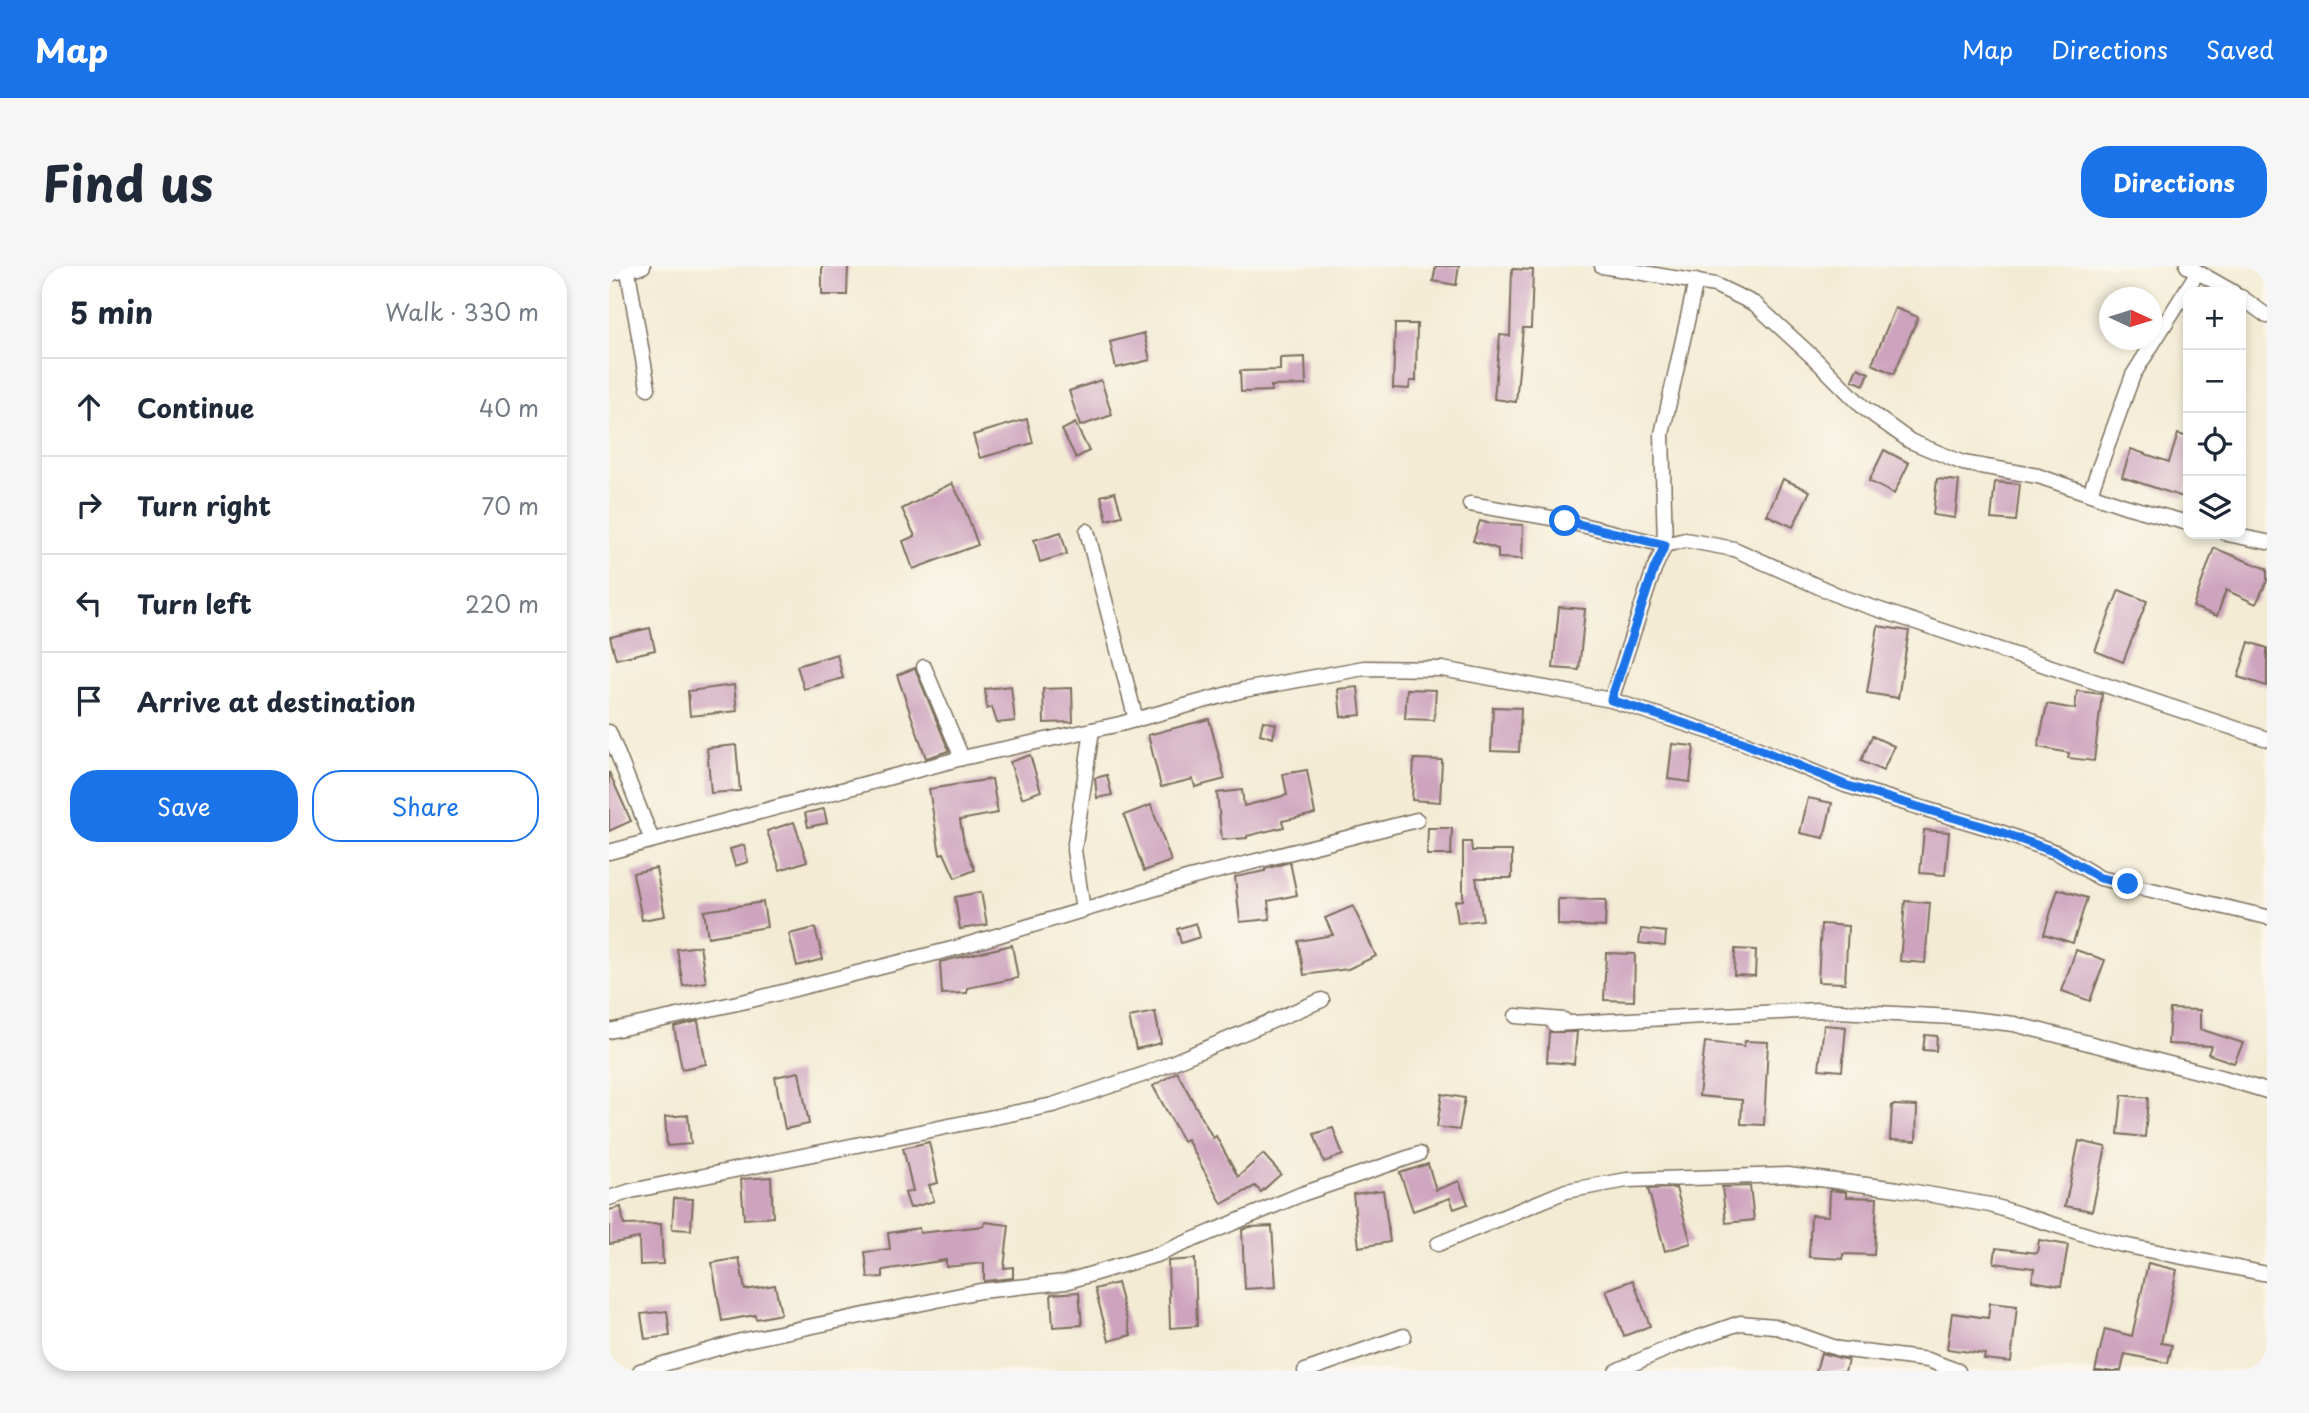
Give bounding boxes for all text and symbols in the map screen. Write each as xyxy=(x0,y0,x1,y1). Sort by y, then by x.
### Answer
text: Map xyxy=(35,24,108,74)
text: Map xyxy=(1962,31,2013,67)
text: Directions xyxy=(2051,31,2168,67)
text: Saved xyxy=(2206,31,2274,67)
text: Find us xyxy=(42,145,213,219)
button: Directions xyxy=(2081,146,2267,218)
north arrow xyxy=(2099,287,2162,350)
map controls xyxy=(2183,287,2246,539)
button: + xyxy=(2183,287,2246,350)
text: 5 min xyxy=(70,289,153,334)
text: Walk · 330 m xyxy=(385,294,539,329)
button: − xyxy=(2183,350,2246,413)
icon: ahead xyxy=(70,388,108,426)
text: Continue xyxy=(137,388,254,427)
text: 40 m xyxy=(479,390,539,425)
button: locate xyxy=(2183,413,2246,476)
button: layers xyxy=(2183,476,2246,539)
icon: right xyxy=(70,486,108,524)
text: Turn right xyxy=(137,486,271,525)
text: 70 m xyxy=(481,488,539,523)
route start xyxy=(1549,505,1580,536)
icon: left xyxy=(70,584,108,622)
text: Turn left xyxy=(137,584,252,623)
text: 220 m xyxy=(465,586,539,621)
icon: arrive xyxy=(70,682,108,720)
text: Arrive at destination xyxy=(137,682,416,721)
button: Save xyxy=(70,770,298,842)
button: Share xyxy=(312,770,539,842)
route end xyxy=(2112,868,2143,899)

